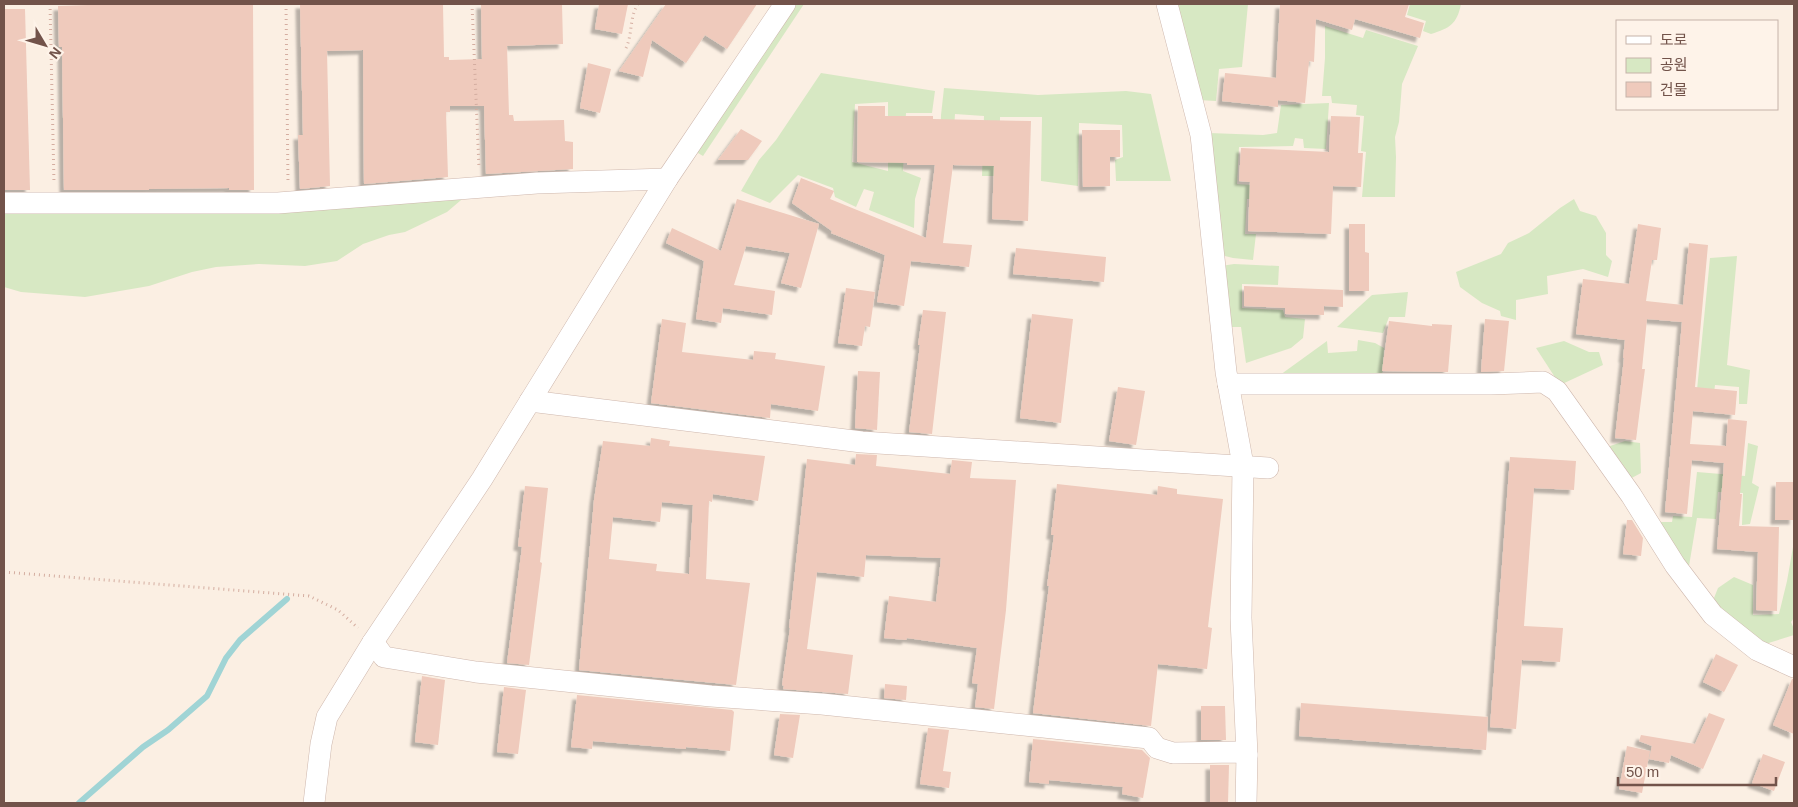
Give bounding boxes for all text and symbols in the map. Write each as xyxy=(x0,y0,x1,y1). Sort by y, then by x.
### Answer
north arrow xyxy=(20,20,70,70)
legend xyxy=(1616,20,1778,110)
text: 도로 xyxy=(1660,31,1688,48)
text: N xyxy=(46,44,65,62)
text: 공원 xyxy=(1660,56,1688,73)
text: 건물 xyxy=(1660,81,1688,98)
scale bar xyxy=(1618,754,1776,786)
text: 50 m xyxy=(1626,763,1659,780)

